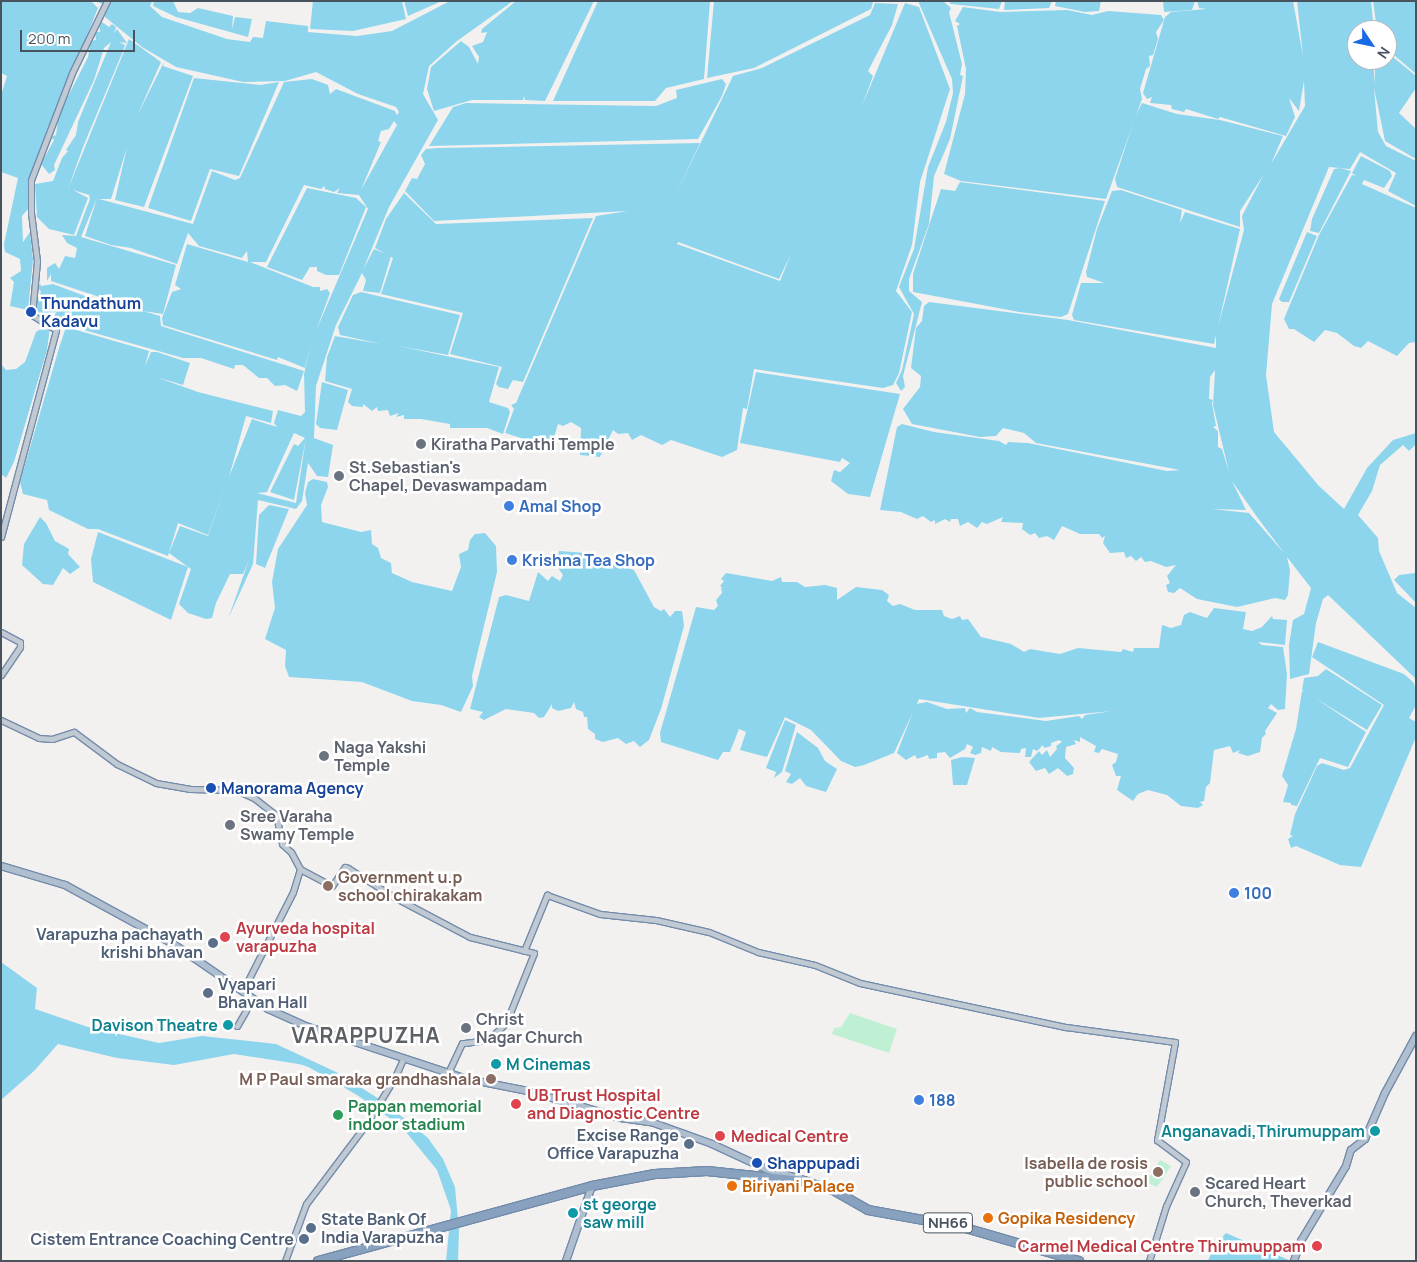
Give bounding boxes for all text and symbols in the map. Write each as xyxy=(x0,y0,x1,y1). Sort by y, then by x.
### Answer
scale bar xyxy=(22,20,138,52)
north arrow xyxy=(1347,20,1397,70)
text: 200 m xyxy=(28,28,71,49)
text: N xyxy=(1373,44,1395,63)
place label: Thundathum Kadavu xyxy=(41,293,141,331)
marker: Thundathum Kadavu xyxy=(25,306,37,318)
place label: Kiratha Parvathi Temple xyxy=(431,434,615,454)
marker: Kiratha Parvathi Temple xyxy=(415,438,427,450)
place label: St.Sebastian's Chapel, Devaswampadam xyxy=(349,457,547,495)
marker: St.Sebastian's Chapel, Devaswampadam xyxy=(333,470,345,482)
place label: Amal Shop xyxy=(519,496,601,516)
marker: Amal Shop xyxy=(503,500,515,512)
place label: Krishna Tea Shop xyxy=(522,550,655,570)
marker: Krishna Tea Shop xyxy=(506,554,518,566)
place label: Naga Yakshi Temple xyxy=(334,737,426,775)
marker: Naga Yakshi Temple xyxy=(318,750,330,762)
place label: Manorama Agency xyxy=(221,778,364,798)
marker: Manorama Agency xyxy=(205,782,217,794)
place label: Sree Varaha Swamy Temple xyxy=(240,806,354,844)
marker: Sree Varaha Swamy Temple xyxy=(224,819,236,831)
place label: Government u.p school chirakakam xyxy=(338,867,482,905)
marker: Government u.p school chirakakam xyxy=(322,880,334,892)
place label: 100 xyxy=(1244,883,1272,903)
marker: 100 xyxy=(1228,887,1240,899)
place label: Ayurveda hospital varapuzha xyxy=(236,918,375,956)
place label: Varapuzha pachayath krishi bhavan xyxy=(36,924,203,962)
marker: Ayurveda hospital varapuzha xyxy=(218,930,232,944)
marker: Varapuzha pachayath krishi bhavan xyxy=(207,937,219,949)
place label: Vyapari Bhavan Hall xyxy=(218,974,308,1012)
marker: Vyapari Bhavan Hall xyxy=(202,987,214,999)
place label: Christ Nagar Church xyxy=(476,1009,583,1047)
place label: Davison Theatre xyxy=(92,1015,218,1035)
marker: Davison Theatre xyxy=(222,1019,234,1031)
district label: VARAPPUZHA xyxy=(290,1022,442,1048)
marker: Christ Nagar Church xyxy=(460,1022,472,1034)
place label: M Cinemas xyxy=(506,1054,591,1074)
marker: M Cinemas xyxy=(490,1058,502,1070)
place label: M P Paul smaraka grandhashala xyxy=(239,1069,481,1089)
marker: M P Paul smaraka grandhashala xyxy=(485,1073,497,1085)
place label: UB Trust Hospital and Diagnostic Centre xyxy=(527,1085,700,1123)
place label: 188 xyxy=(929,1090,956,1110)
marker: 188 xyxy=(913,1094,925,1106)
place label: Pappan memorial indoor stadium xyxy=(348,1096,482,1134)
marker: UB Trust Hospital and Diagnostic Centre xyxy=(509,1097,523,1111)
marker: Pappan memorial indoor stadium xyxy=(332,1109,344,1121)
place label: Anganavadi,Thirumuppam xyxy=(1161,1121,1365,1141)
place label: Excise Range Office Varapuzha xyxy=(547,1125,679,1163)
marker: Anganavadi,Thirumuppam xyxy=(1369,1125,1381,1137)
place label: Medical Centre xyxy=(731,1126,849,1146)
marker: Medical Centre xyxy=(713,1129,727,1143)
marker: Excise Range Office Varapuzha xyxy=(683,1138,695,1150)
place label: Shappupadi xyxy=(767,1153,860,1173)
place label: Isabella de rosis public school xyxy=(1024,1153,1148,1191)
marker: Shappupadi xyxy=(751,1157,763,1169)
marker: Isabella de rosis public school xyxy=(1152,1166,1164,1178)
place label: Scared Heart Church, Theverkad xyxy=(1205,1173,1352,1211)
place label: Biriyani Palace xyxy=(742,1176,855,1196)
marker: Biriyani Palace xyxy=(726,1180,738,1192)
marker: Scared Heart Church, Theverkad xyxy=(1189,1186,1201,1198)
place label: st george saw mill xyxy=(583,1194,657,1232)
marker: st george saw mill xyxy=(567,1207,579,1219)
place label: Gopika Residency xyxy=(998,1208,1135,1228)
place label: State Bank Of India Varapuzha xyxy=(321,1209,444,1247)
road number: NH66 xyxy=(922,1210,974,1236)
marker: Gopika Residency xyxy=(982,1212,994,1224)
marker: State Bank Of India Varapuzha xyxy=(305,1222,317,1234)
place label: Cistem Entrance Coaching Centre xyxy=(31,1229,294,1249)
marker: Cistem Entrance Coaching Centre xyxy=(298,1233,310,1245)
place label: Carmel Medical Centre Thirumuppam xyxy=(1018,1236,1306,1256)
marker: Carmel Medical Centre Thirumuppam xyxy=(1310,1239,1324,1253)

